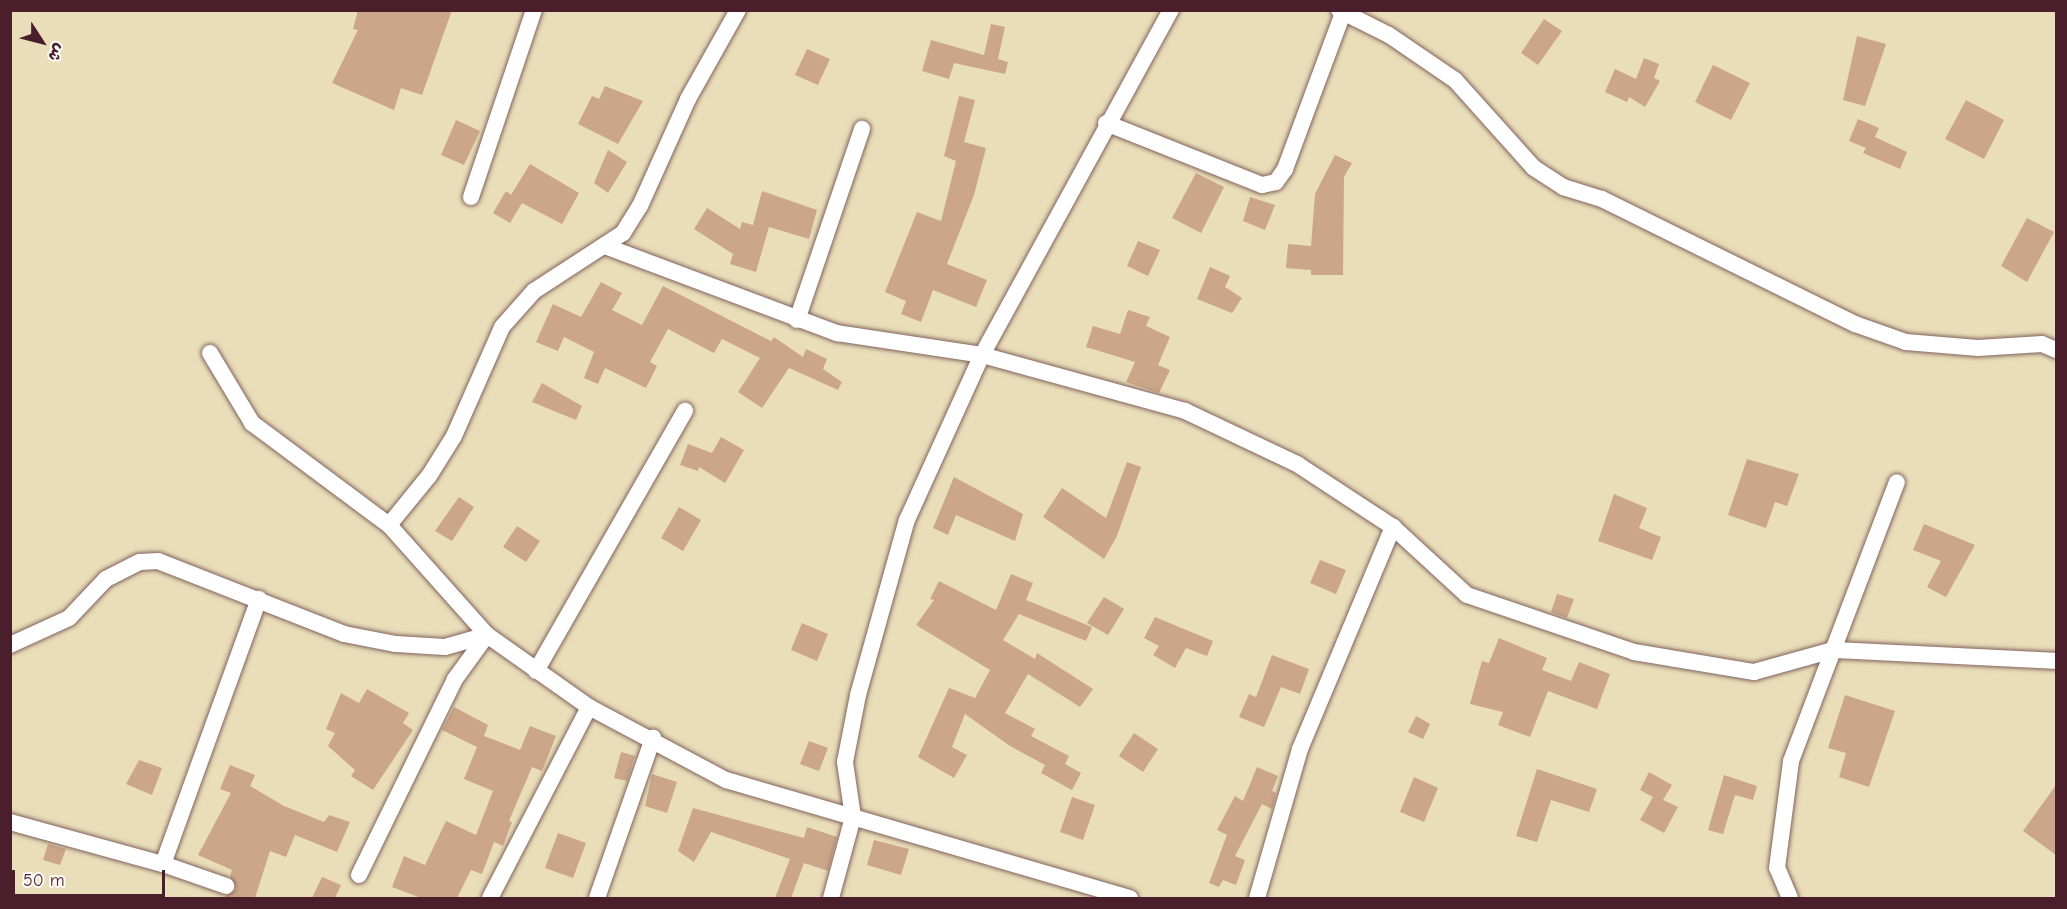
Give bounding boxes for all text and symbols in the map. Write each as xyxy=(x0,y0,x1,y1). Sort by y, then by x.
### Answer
north arrow xyxy=(12,12,72,72)
text: ش xyxy=(44,40,69,65)
scale bar xyxy=(15,858,168,896)
text: 50 m xyxy=(23,870,65,891)

